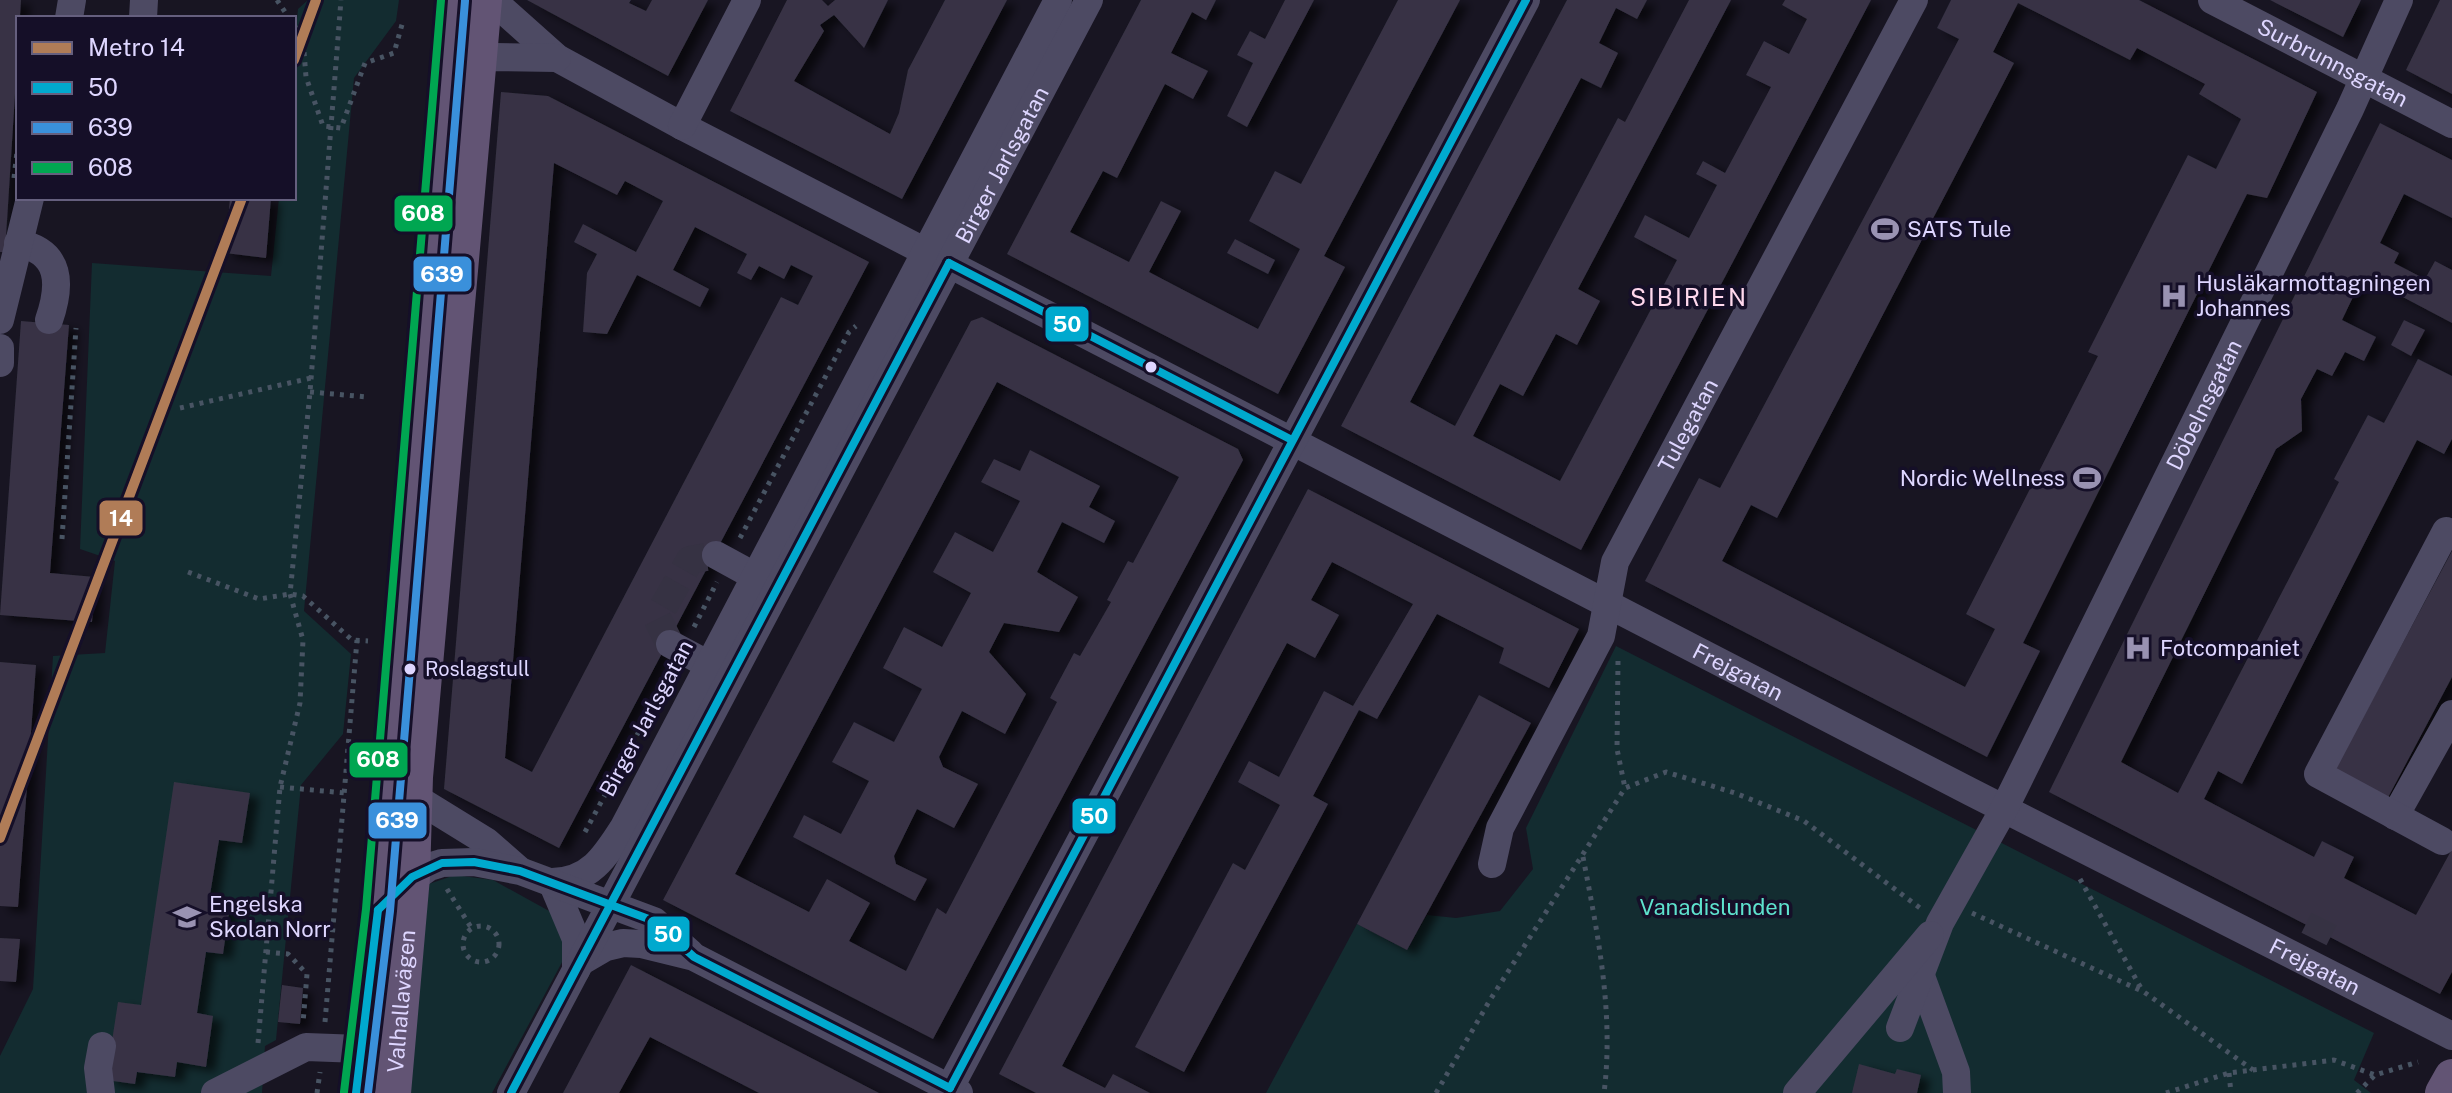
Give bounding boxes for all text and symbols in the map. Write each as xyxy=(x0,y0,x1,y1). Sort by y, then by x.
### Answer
street label: Surbrunnsgatan xyxy=(2253,13,2412,112)
legend xyxy=(16,16,296,200)
text: Metro 14 xyxy=(88,33,185,61)
text: 50 xyxy=(88,73,118,101)
street label: Birger Jarlsgatan xyxy=(950,82,1054,248)
text: 639 xyxy=(88,113,133,141)
text: 608 xyxy=(88,153,133,181)
line badge: 608 xyxy=(393,194,454,233)
text: 608 xyxy=(401,200,445,226)
sports icon: SATS Tule xyxy=(1870,214,1900,244)
place label: SATS Tule xyxy=(1907,216,2012,242)
line badge: 639 xyxy=(412,255,473,293)
text: 639 xyxy=(420,261,464,287)
place label: Husläkarmottagningen Johannes xyxy=(2196,270,2431,321)
hospital icon: Husläkarmottagningen Johannes xyxy=(2159,281,2189,311)
district label: SIBIRIEN xyxy=(1630,283,1748,311)
line badge: 50 xyxy=(1044,305,1090,343)
text: 50 xyxy=(1052,311,1082,337)
street label: Döbelnsgatan xyxy=(2161,335,2247,474)
unlabelled marker xyxy=(1143,359,1159,375)
street label: Tulegatan xyxy=(1652,374,1723,476)
sports icon: Nordic Wellness xyxy=(2072,463,2102,493)
place label: Nordic Wellness xyxy=(1900,465,2065,491)
line badge: 14 xyxy=(98,499,144,537)
text: 14 xyxy=(109,505,133,531)
hospital icon: Fotcompaniet xyxy=(2123,633,2153,663)
street label: Birger Jarlsgatan xyxy=(594,635,698,801)
place label: Fotcompaniet xyxy=(2160,635,2300,661)
street label: Frejgatan xyxy=(1688,638,1788,706)
place label: Roslagstull xyxy=(425,657,530,681)
marker: Roslagstull xyxy=(402,661,418,677)
line badge: 608 xyxy=(348,741,409,779)
text: 608 xyxy=(356,746,400,772)
line badge: 50 xyxy=(1071,797,1117,835)
line badge: 639 xyxy=(367,801,428,840)
text: 50 xyxy=(1079,803,1109,829)
text: 639 xyxy=(375,807,419,833)
place label: Engelska Skolan Norr xyxy=(209,891,331,942)
park label: Vanadislunden xyxy=(1640,894,1790,920)
school or university icon: Engelska Skolan Norr xyxy=(172,902,202,932)
line badge: 50 xyxy=(646,915,691,953)
text: 50 xyxy=(653,921,683,947)
street label: Valhallavägen xyxy=(382,929,420,1074)
street label: Frejgatan xyxy=(2265,933,2365,1000)

